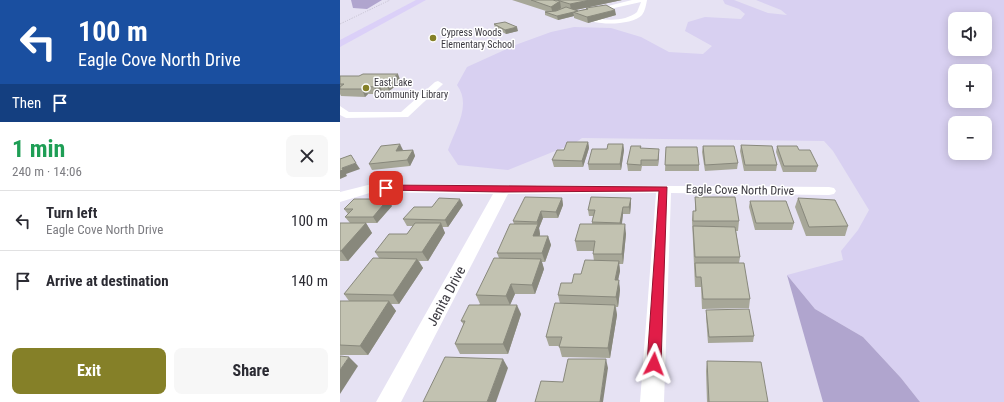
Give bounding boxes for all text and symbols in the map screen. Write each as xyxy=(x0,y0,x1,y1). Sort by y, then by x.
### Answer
map controls xyxy=(948,12,992,160)
button: sound xyxy=(948,12,992,56)
text: 100 m xyxy=(78,15,148,48)
icon: left xyxy=(12,16,64,68)
place label: Cypress Woods Elementary School xyxy=(441,27,514,50)
marker: Cypress Woods Elementary School xyxy=(428,33,438,43)
text: Eagle Cove North Drive xyxy=(78,49,241,70)
button: + xyxy=(948,64,992,108)
place label: East Lake Community Library xyxy=(374,77,448,100)
marker: East Lake Community Library xyxy=(361,83,371,93)
icon: arrive xyxy=(49,92,71,114)
text: Then xyxy=(12,94,41,112)
button: − xyxy=(948,116,992,160)
text: 1 min xyxy=(12,135,65,163)
button: close xyxy=(286,135,328,177)
text: 240 m · 14:06 xyxy=(12,164,82,179)
pin xyxy=(369,171,403,205)
icon: arrive xyxy=(375,177,397,199)
street label: Eagle Cove North Drive xyxy=(686,182,795,198)
text: Turn left xyxy=(46,204,97,222)
icon: left xyxy=(12,210,34,232)
text: 100 m xyxy=(291,212,328,230)
text: Eagle Cove North Drive xyxy=(46,222,163,237)
street label: Jenita Drive xyxy=(424,263,469,329)
icon: arrive xyxy=(12,270,34,292)
text: Arrive at destination xyxy=(46,272,169,290)
text: 140 m xyxy=(291,272,328,290)
position arrow xyxy=(633,343,675,385)
button: Exit xyxy=(12,348,166,394)
button: Share xyxy=(174,348,328,394)

